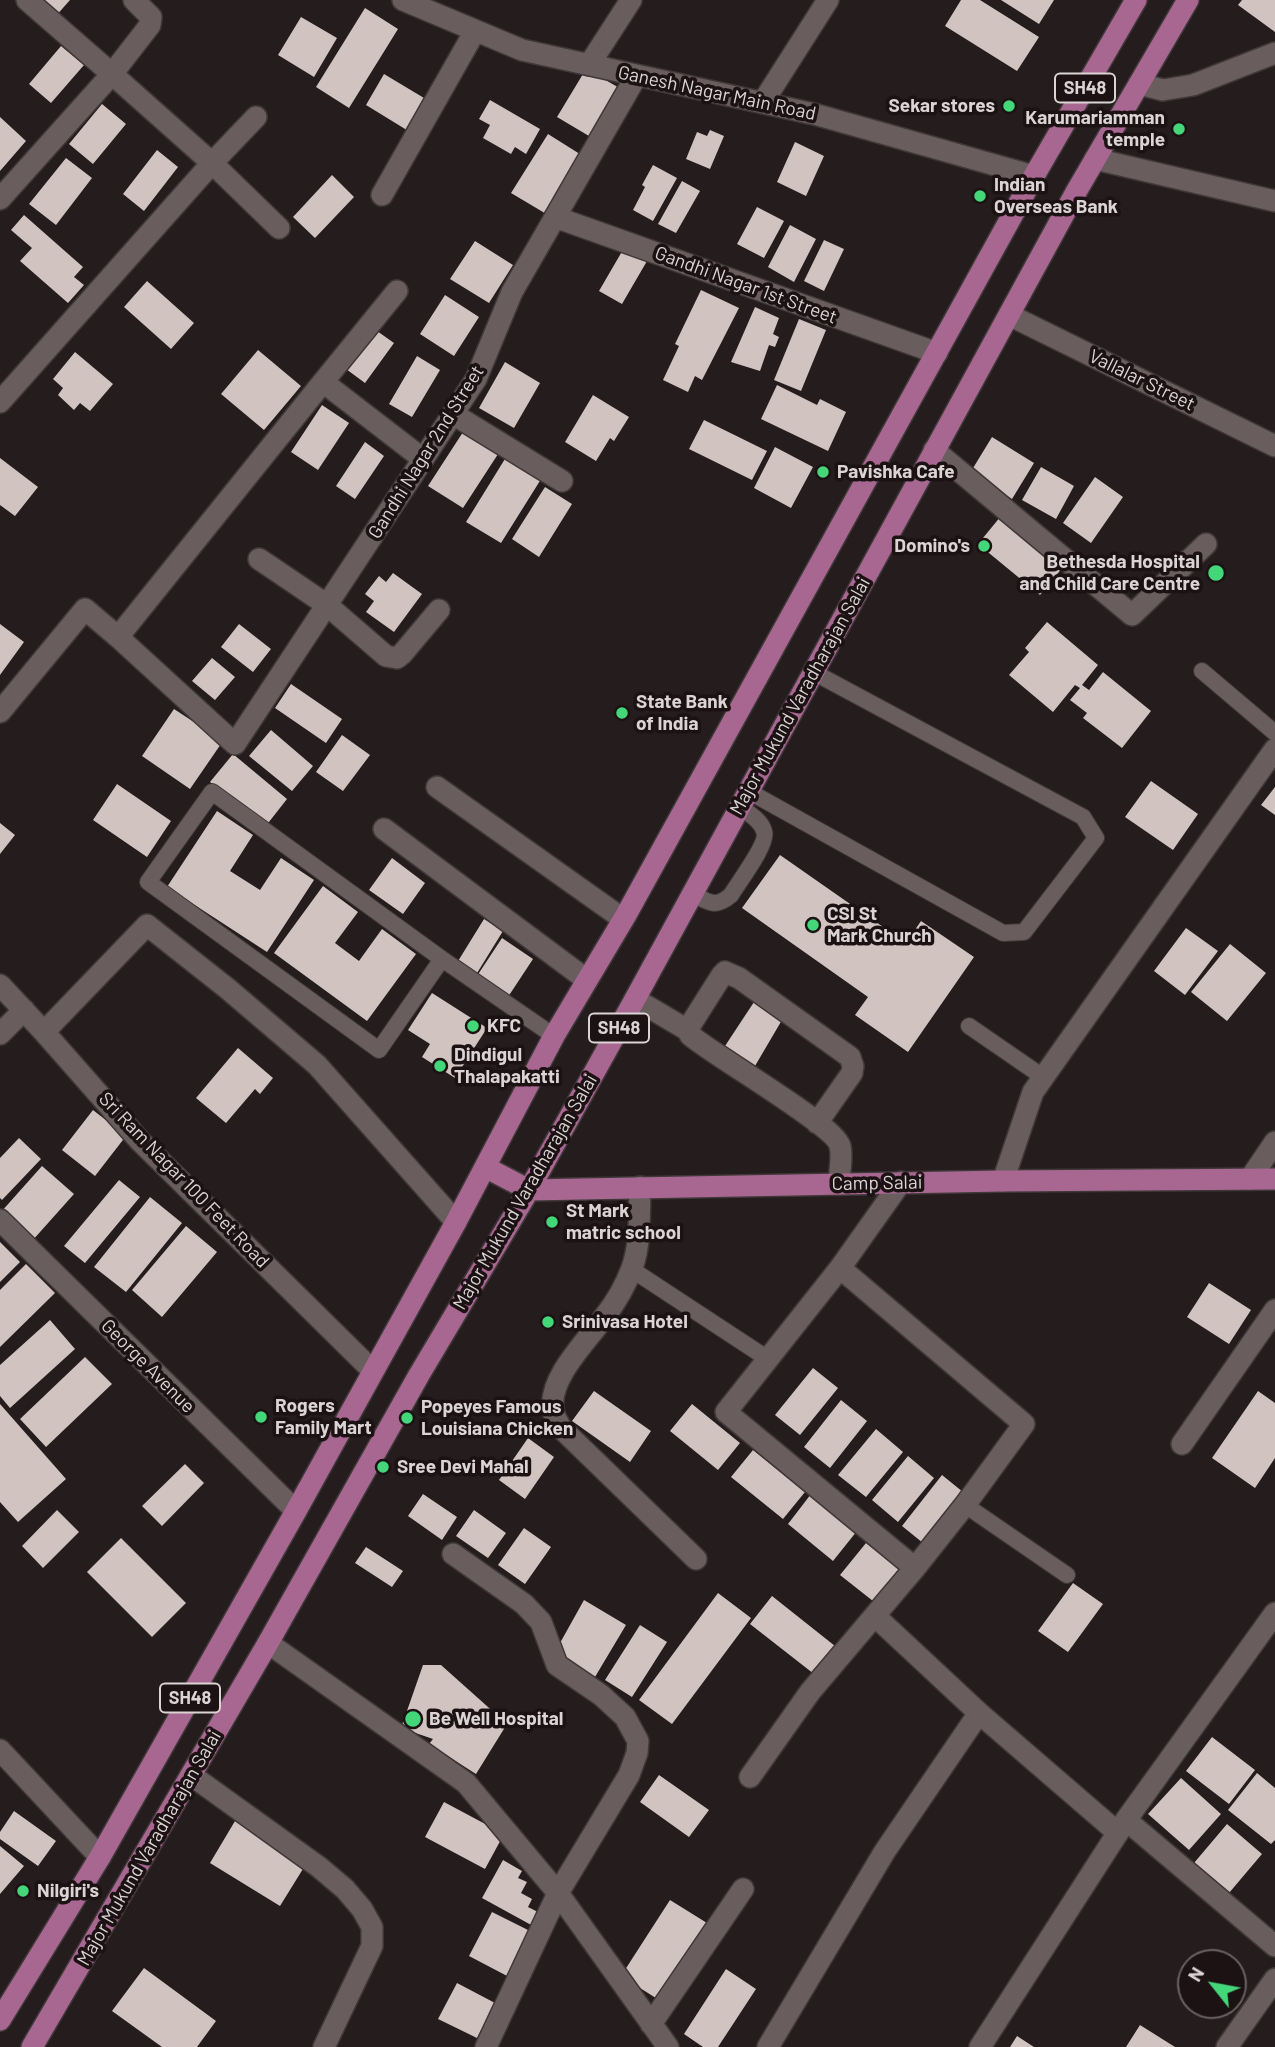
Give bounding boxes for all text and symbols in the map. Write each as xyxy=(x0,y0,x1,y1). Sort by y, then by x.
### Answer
street label: Ganesh Nagar Main Road xyxy=(616,61,818,125)
road number: SH48 xyxy=(1055,74,1115,102)
place label: Sekar stores xyxy=(889,95,995,117)
marker: Sekar stores xyxy=(1001,98,1017,114)
place label: Karumariamman temple xyxy=(1025,107,1165,151)
marker: Karumariamman temple xyxy=(1171,121,1187,137)
place label: Indian Overseas Bank xyxy=(994,174,1118,218)
marker: Indian Overseas Bank xyxy=(972,188,988,204)
street label: Gandhi Nagar 1st Street xyxy=(652,241,840,329)
street label: Vallalar Street xyxy=(1085,345,1199,415)
street label: Gandhi Nagar 2nd Street xyxy=(363,361,489,543)
place label: Pavishka Cafe xyxy=(837,461,955,483)
marker: Pavishka Cafe xyxy=(815,464,831,480)
place label: Domino's xyxy=(894,535,970,557)
marker: Domino's xyxy=(976,538,992,554)
place label: Bethesda Hospital and Child Care Centre xyxy=(1019,551,1200,595)
marker: Bethesda Hospital and Child Care Centre xyxy=(1206,563,1226,583)
street label: Major Mukund Varadharajan Salai xyxy=(725,573,875,819)
place label: State Bank of India xyxy=(636,691,728,735)
marker: State Bank of India xyxy=(614,705,630,721)
place label: CSI St Mark Church xyxy=(827,903,932,947)
marker: CSI St Mark Church xyxy=(805,917,821,933)
road number: SH48 xyxy=(589,1014,649,1042)
place label: KFC xyxy=(487,1015,521,1037)
marker: KFC xyxy=(465,1018,481,1034)
place label: Dindigul Thalapakatti xyxy=(454,1044,560,1088)
marker: Dindigul Thalapakatti xyxy=(432,1058,448,1074)
street label: Major Mukund Varadharajan Salai xyxy=(448,1070,602,1314)
street label: Sri Ram Nagar 100 Feet Road xyxy=(94,1087,274,1273)
street label: Camp Salai xyxy=(831,1171,923,1195)
place label: St Mark matric school xyxy=(566,1200,681,1244)
marker: St Mark matric school xyxy=(544,1214,560,1230)
place label: Srinivasa Hotel xyxy=(562,1311,688,1333)
street label: George Avenue xyxy=(96,1314,200,1418)
marker: Srinivasa Hotel xyxy=(540,1314,556,1330)
place label: Rogers Family Mart xyxy=(275,1395,372,1439)
place label: Popeyes Famous Louisiana Chicken xyxy=(421,1396,573,1440)
marker: Rogers Family Mart xyxy=(253,1409,269,1425)
marker: Popeyes Famous Louisiana Chicken xyxy=(399,1410,415,1426)
place label: Sree Devi Mahal xyxy=(397,1456,529,1478)
marker: Sree Devi Mahal xyxy=(375,1459,391,1475)
road number: SH48 xyxy=(160,1684,220,1713)
place label: Be Well Hospital xyxy=(429,1708,563,1730)
marker: Be Well Hospital xyxy=(403,1709,423,1729)
street label: Major Mukund Varadharajan Salai xyxy=(72,1726,226,1970)
place label: Nilgiri's xyxy=(37,1880,99,1902)
marker: Nilgiri's xyxy=(15,1883,31,1899)
north arrow xyxy=(1177,1949,1247,2019)
text: N xyxy=(1182,1963,1208,1985)

